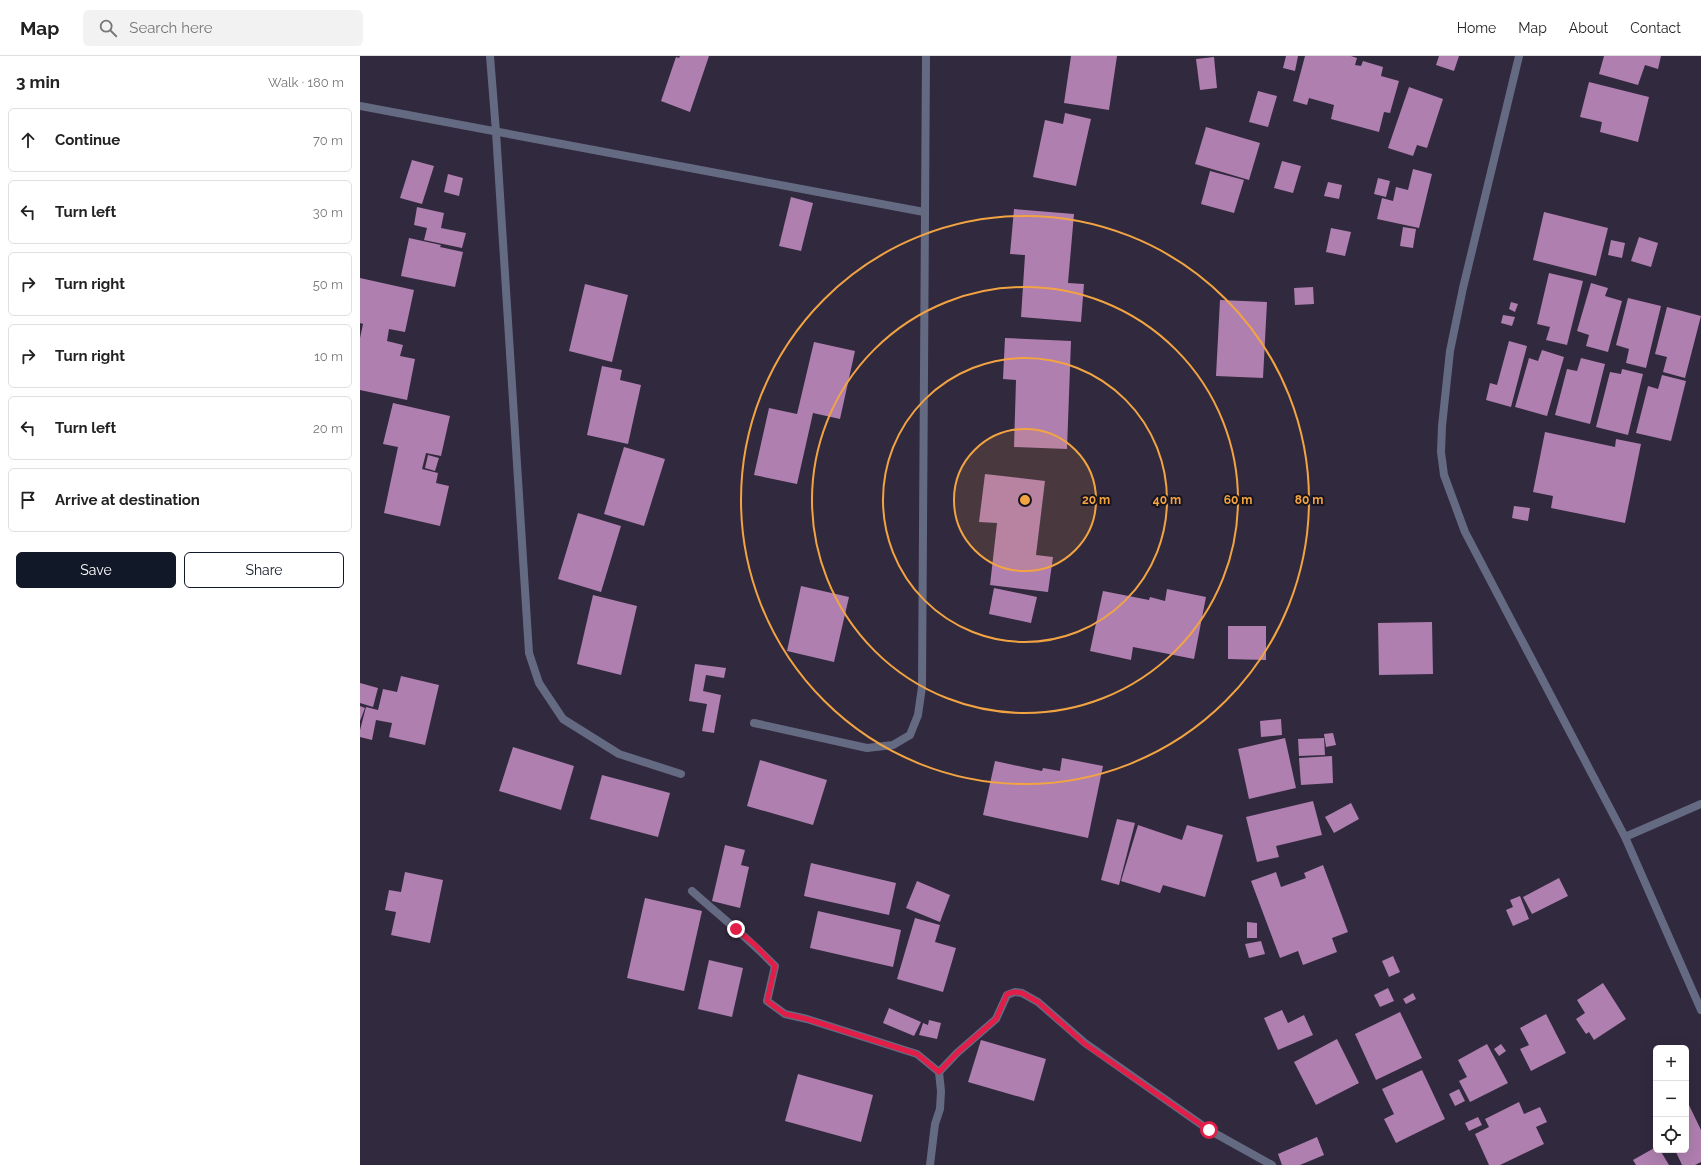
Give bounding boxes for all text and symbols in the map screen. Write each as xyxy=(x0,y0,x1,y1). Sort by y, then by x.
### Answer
search box xyxy=(83,10,363,46)
text: Map xyxy=(20,17,59,39)
icon: search xyxy=(97,17,119,39)
text: Search here xyxy=(129,19,213,37)
text: Home xyxy=(1457,20,1496,36)
text: Map xyxy=(1518,20,1547,36)
text: About xyxy=(1569,20,1608,36)
text: Contact xyxy=(1630,20,1681,36)
text: 3 min xyxy=(16,72,60,92)
text: Walk · 180 m xyxy=(268,75,344,90)
icon: ahead xyxy=(17,129,39,151)
text: Continue xyxy=(55,131,120,149)
text: 70 m xyxy=(313,133,343,148)
icon: left xyxy=(17,201,39,223)
text: Turn left xyxy=(55,203,116,221)
text: 30 m xyxy=(313,205,343,220)
icon: right xyxy=(17,273,39,295)
text: Turn right xyxy=(55,275,125,293)
text: 50 m xyxy=(313,277,343,292)
icon: right xyxy=(17,345,39,367)
text: Turn right xyxy=(55,347,125,365)
text: 10 m xyxy=(314,349,343,364)
icon: left xyxy=(17,417,39,439)
text: Turn left xyxy=(55,419,116,437)
text: 20 m xyxy=(313,421,343,436)
icon: arrive xyxy=(17,489,39,511)
text: Arrive at destination xyxy=(55,491,200,509)
centre of rings xyxy=(1018,493,1032,507)
text: 20 m xyxy=(1082,493,1110,507)
text: 40 m xyxy=(1153,493,1181,507)
text: 60 m xyxy=(1224,493,1252,507)
text: 80 m xyxy=(1295,493,1323,507)
button: Save xyxy=(16,552,176,588)
button: Share xyxy=(184,552,344,588)
route end xyxy=(727,920,745,938)
map controls xyxy=(1653,1045,1689,1153)
button: + xyxy=(1653,1045,1689,1081)
button: − xyxy=(1653,1081,1689,1117)
button: locate xyxy=(1653,1117,1689,1153)
route start xyxy=(1200,1121,1218,1139)

